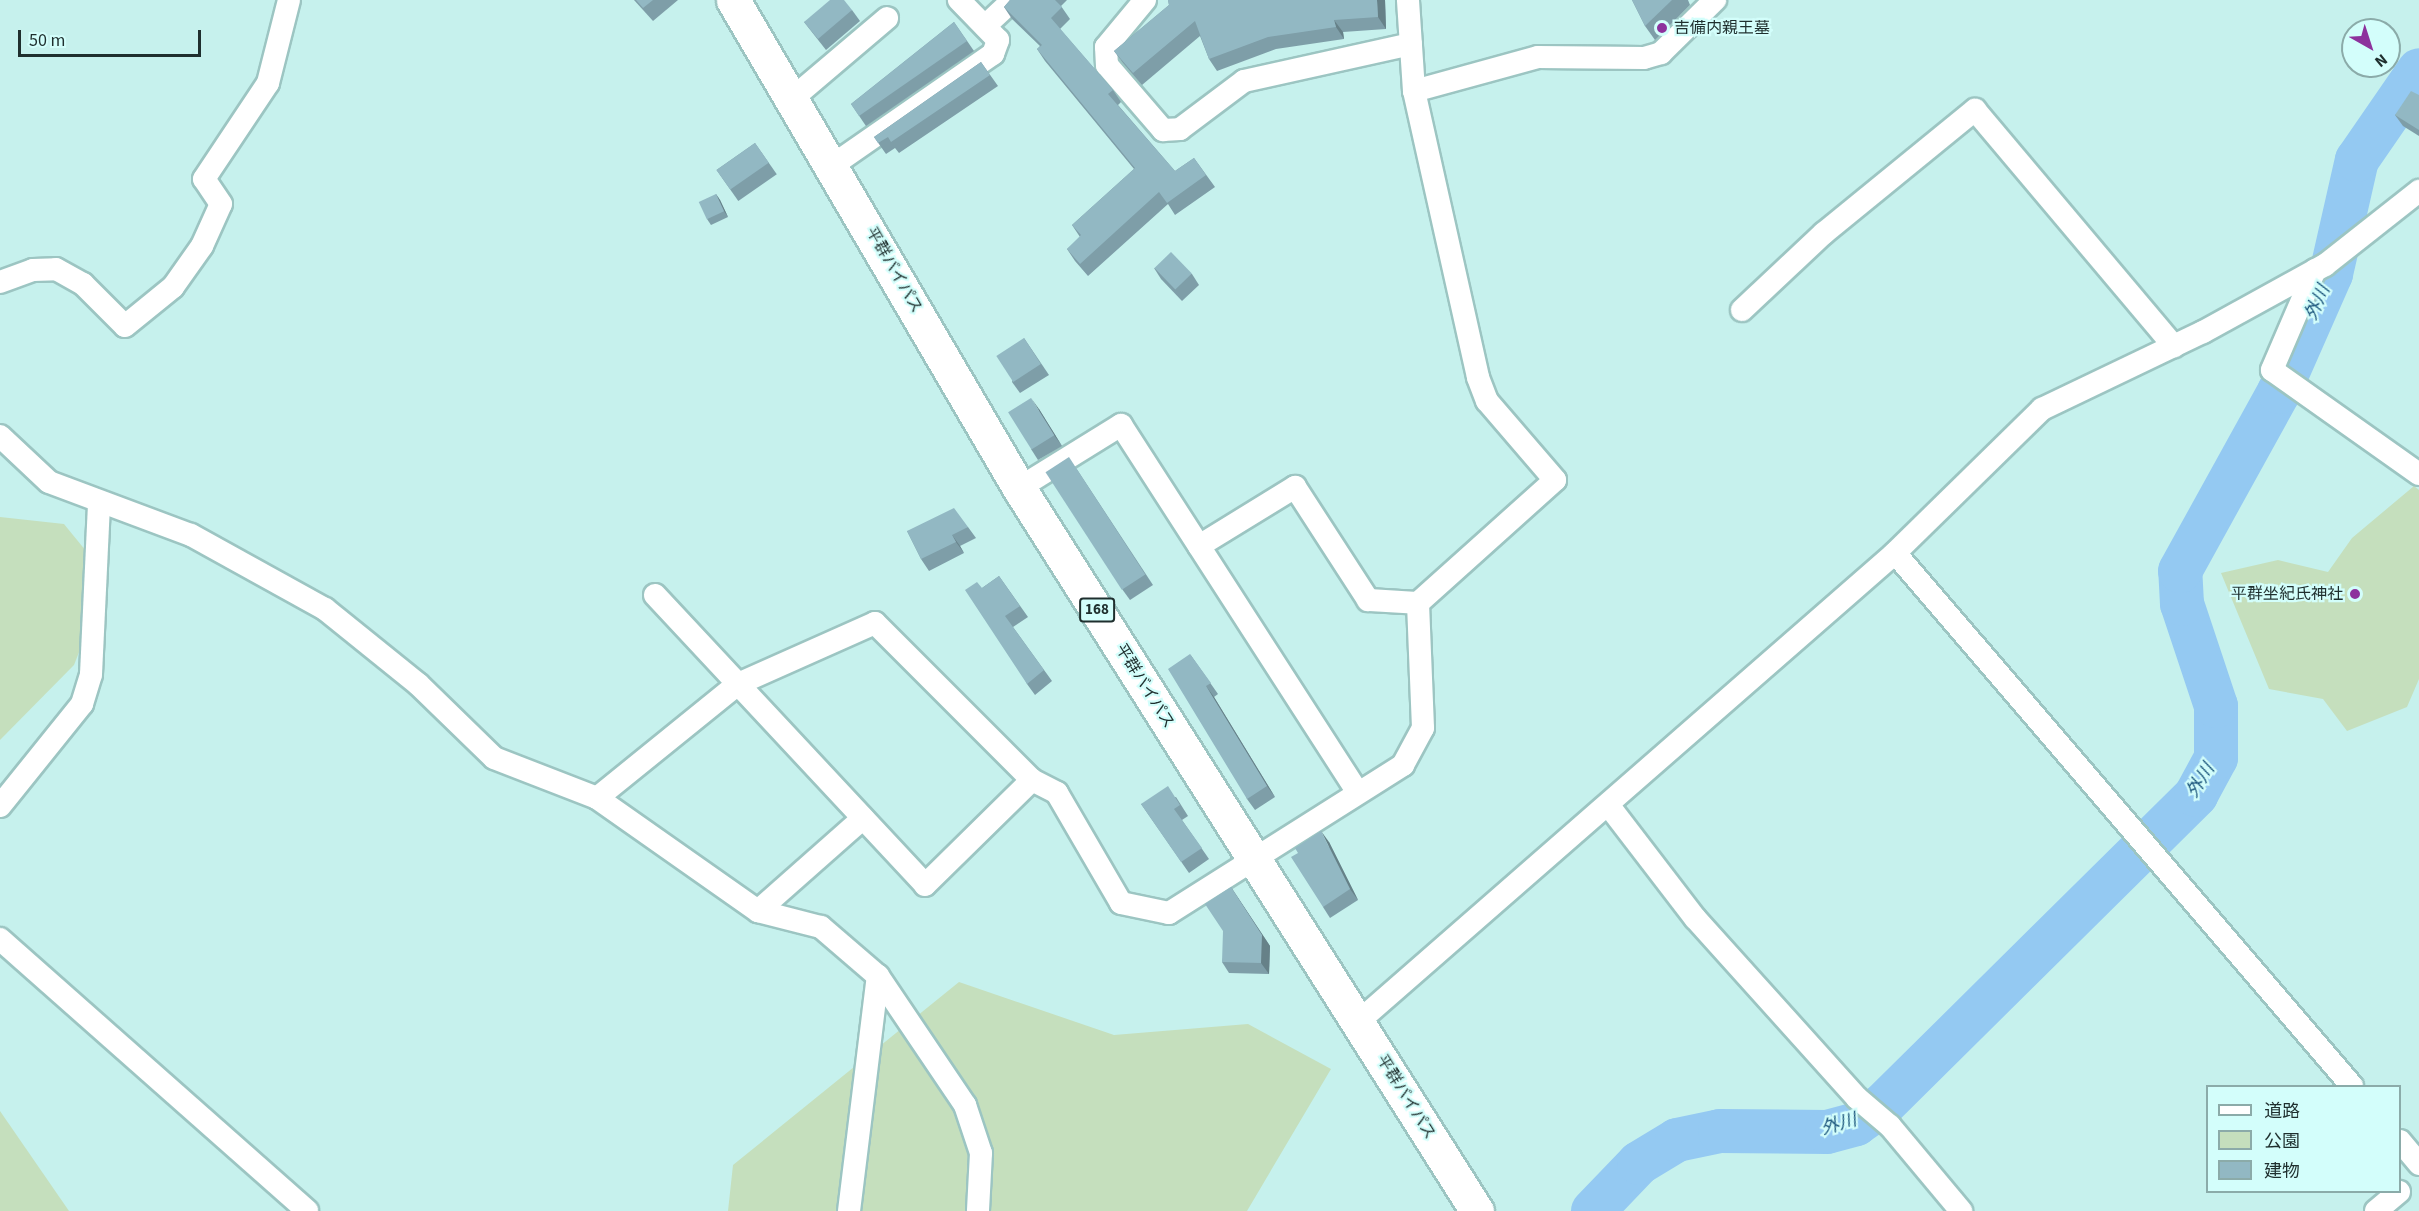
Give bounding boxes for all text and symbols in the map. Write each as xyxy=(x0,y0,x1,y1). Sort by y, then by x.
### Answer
scale bar xyxy=(21,18,204,56)
place label: 吉備内親王墓 xyxy=(1674,18,1770,38)
north arrow xyxy=(2341,18,2401,78)
marker: 吉備内親王墓 xyxy=(1655,21,1669,35)
text: 50 m xyxy=(29,28,65,53)
text: N xyxy=(2370,49,2392,72)
street label: 平群バイパス xyxy=(862,224,926,316)
water label: 外川 xyxy=(2301,282,2335,324)
place label: 平群坐紀氏神社 xyxy=(2231,584,2343,604)
marker: 平群坐紀氏神社 xyxy=(2348,587,2362,601)
road number: 168 xyxy=(1079,598,1115,622)
street label: 平群バイパス xyxy=(1111,640,1179,732)
water label: 外川 xyxy=(2182,760,2220,802)
street label: 平群バイパス xyxy=(1372,1051,1440,1143)
legend xyxy=(2206,1085,2401,1193)
text: 道路 xyxy=(2264,1099,2300,1124)
water label: 外川 xyxy=(1819,1110,1859,1140)
text: 公園 xyxy=(2264,1129,2300,1154)
text: 建物 xyxy=(2264,1159,2300,1184)

